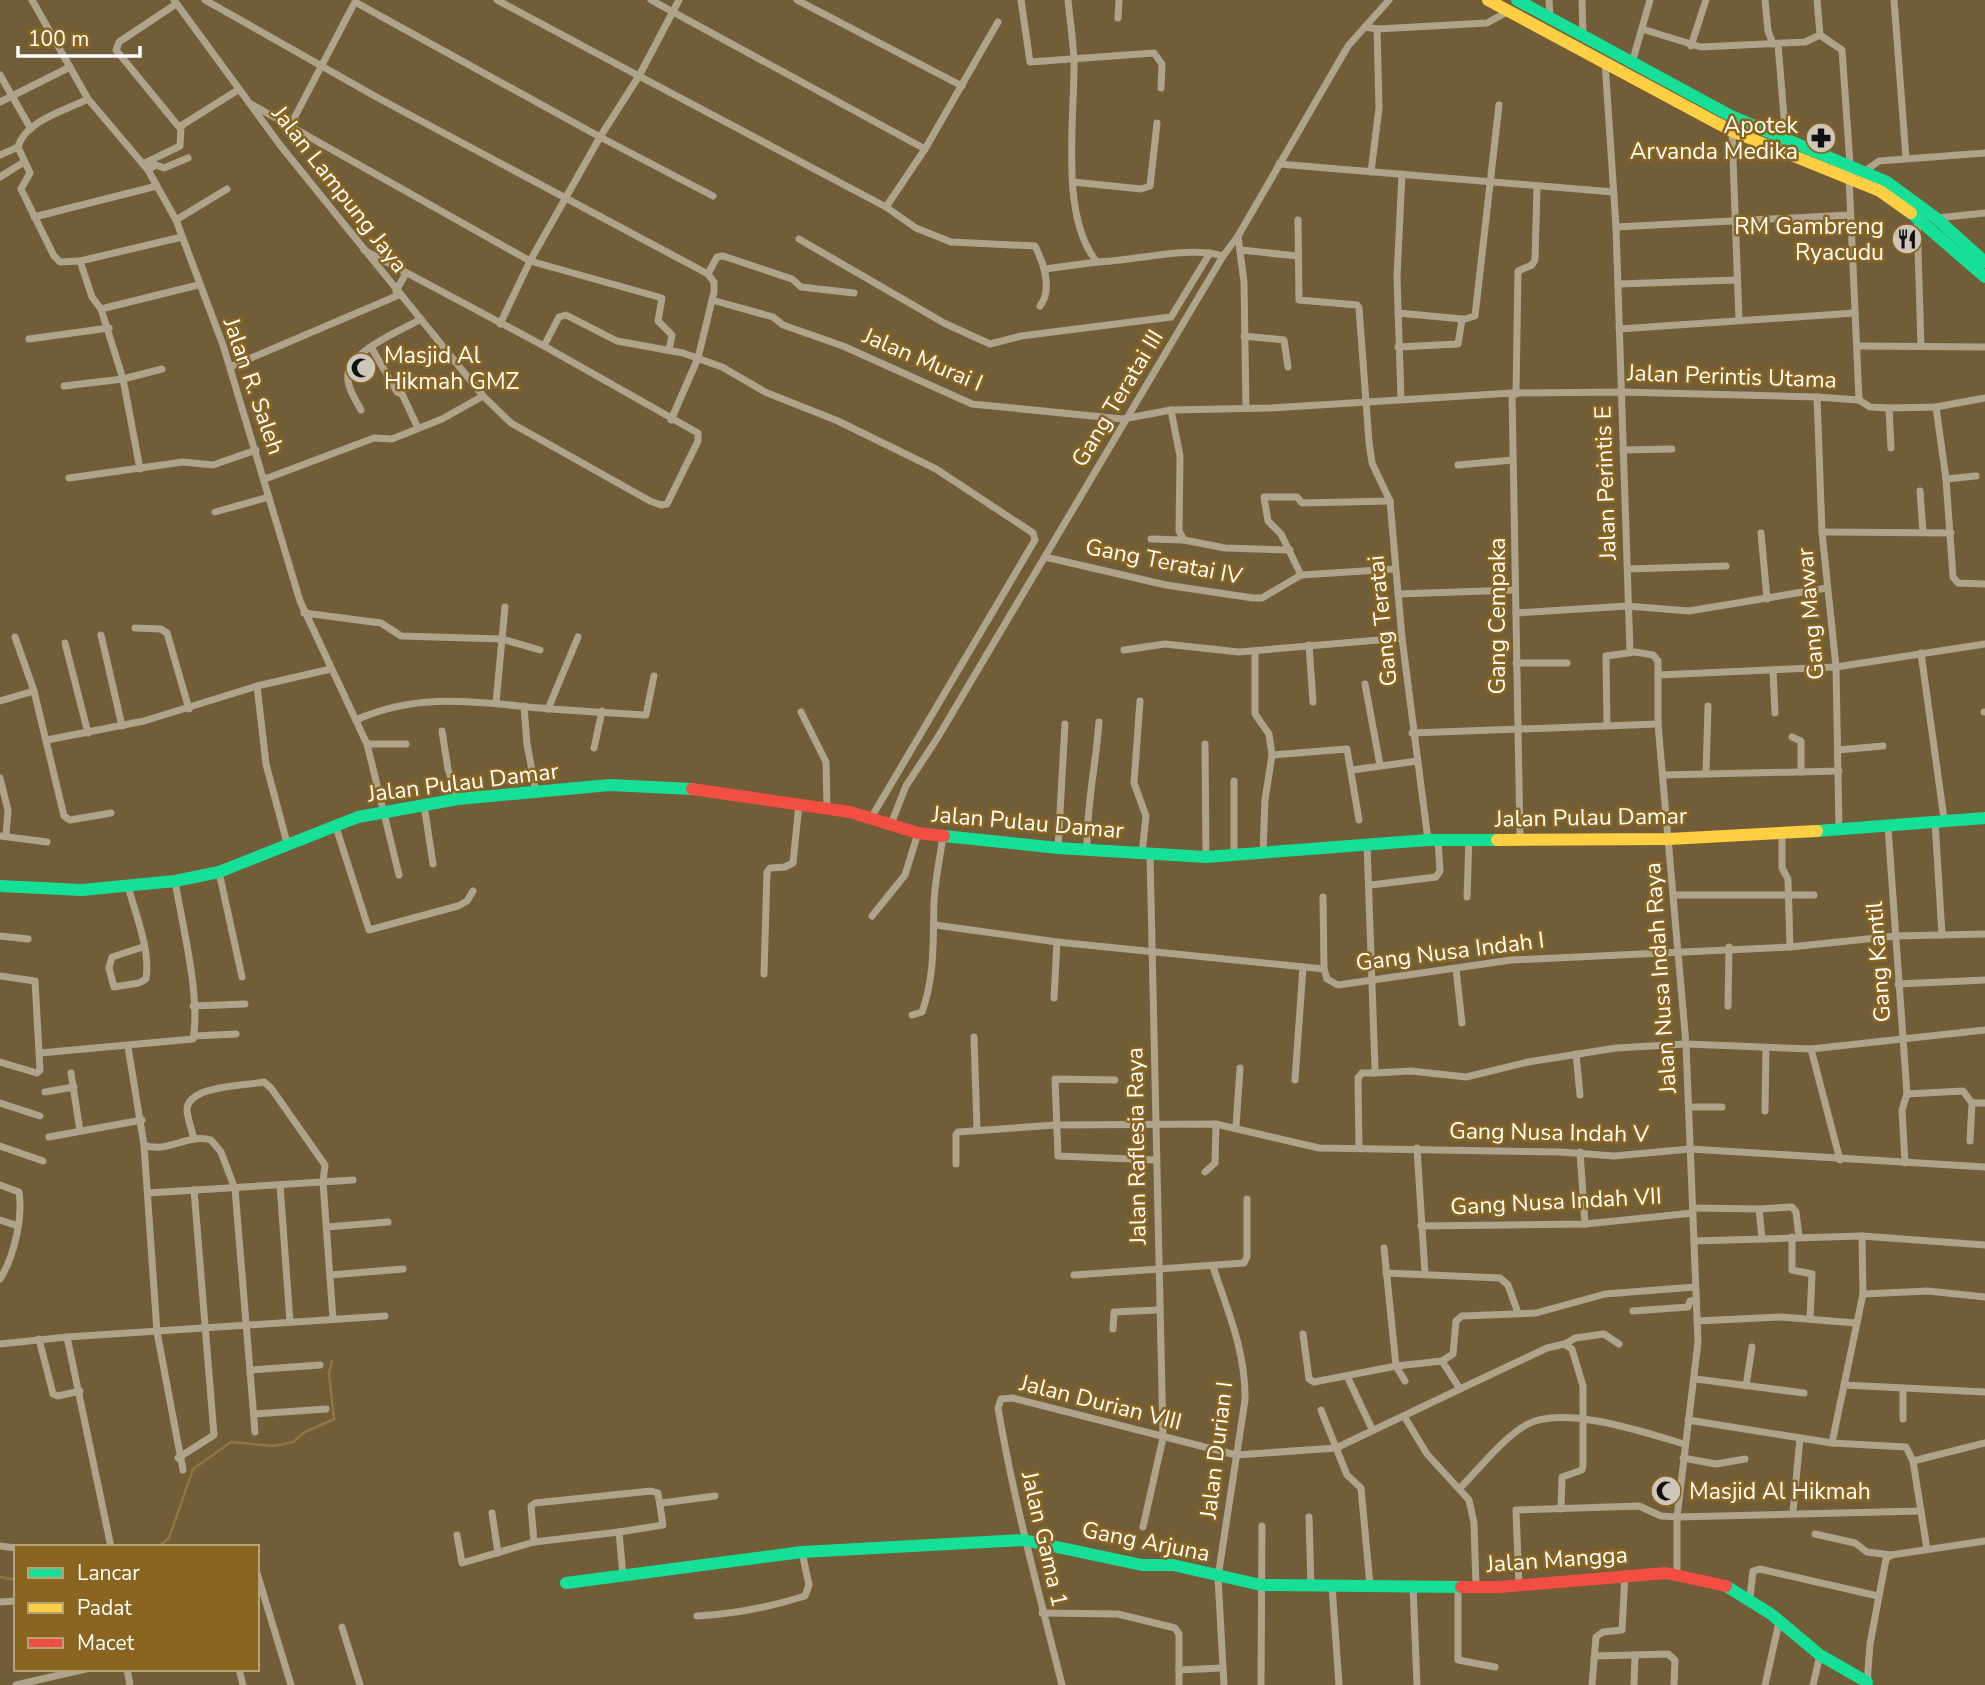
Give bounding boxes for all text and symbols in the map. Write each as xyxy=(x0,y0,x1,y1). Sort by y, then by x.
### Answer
scale bar xyxy=(18,14,140,58)
text: 100 m xyxy=(28,25,89,53)
street label: Jalan Lampung Jaya xyxy=(264,99,415,279)
place label: Apotek Arvanda Medika xyxy=(1630,110,1798,167)
pharmacy icon: Apotek Arvanda Medika xyxy=(1804,121,1838,155)
place label: RM Gambreng Ryacudu xyxy=(1734,211,1884,268)
restaurant icon: RM Gambreng Ryacudu xyxy=(1890,222,1924,256)
street label: Jalan R. Saleh xyxy=(215,313,291,459)
street label: Jalan Murai I xyxy=(857,320,988,399)
street label: Gang Teratai III xyxy=(1064,324,1171,473)
place label: Masjid Al Hikmah GMZ xyxy=(384,340,520,397)
mosque icon: Masjid Al Hikmah GMZ xyxy=(344,351,378,385)
street label: Jalan Perintis Utama xyxy=(1626,357,1837,396)
street label: Jalan Perintis E xyxy=(1587,405,1624,562)
street label: Gang Teratai IV xyxy=(1083,531,1245,592)
street label: Gang Cempaka xyxy=(1482,537,1513,695)
street label: Gang Mawar xyxy=(1789,546,1832,681)
street label: Gang Teratai xyxy=(1360,554,1405,688)
street label: Jalan Pulau Damar xyxy=(365,755,561,810)
street label: Jalan Pulau Damar xyxy=(930,799,1126,846)
street label: Jalan Pulau Damar xyxy=(1494,800,1688,835)
street label: Jalan Nusa Indah Raya xyxy=(1637,861,1684,1095)
street label: Gang Kantil xyxy=(1859,900,1898,1023)
street label: Gang Nusa Indah I xyxy=(1354,925,1546,978)
street label: Jalan Raflesia Raya xyxy=(1119,1047,1154,1246)
street label: Gang Nusa Indah V xyxy=(1449,1115,1649,1150)
street label: Gang Nusa Indah VII xyxy=(1450,1180,1662,1223)
street label: Jalan Durian VIII xyxy=(1016,1367,1185,1438)
street label: Jalan Durian I xyxy=(1193,1380,1240,1522)
street label: Jalan Gama 1 xyxy=(1014,1467,1075,1610)
mosque icon: Masjid Al Hikmah xyxy=(1649,1474,1683,1508)
place label: Masjid Al Hikmah xyxy=(1689,1476,1871,1507)
street label: Gang Arjuna xyxy=(1079,1514,1213,1569)
street label: Jalan Mangga xyxy=(1484,1539,1629,1580)
legend xyxy=(14,1545,259,1671)
text: Lancar xyxy=(77,1559,140,1587)
text: Padat xyxy=(77,1594,132,1622)
text: Macet xyxy=(77,1629,135,1657)

